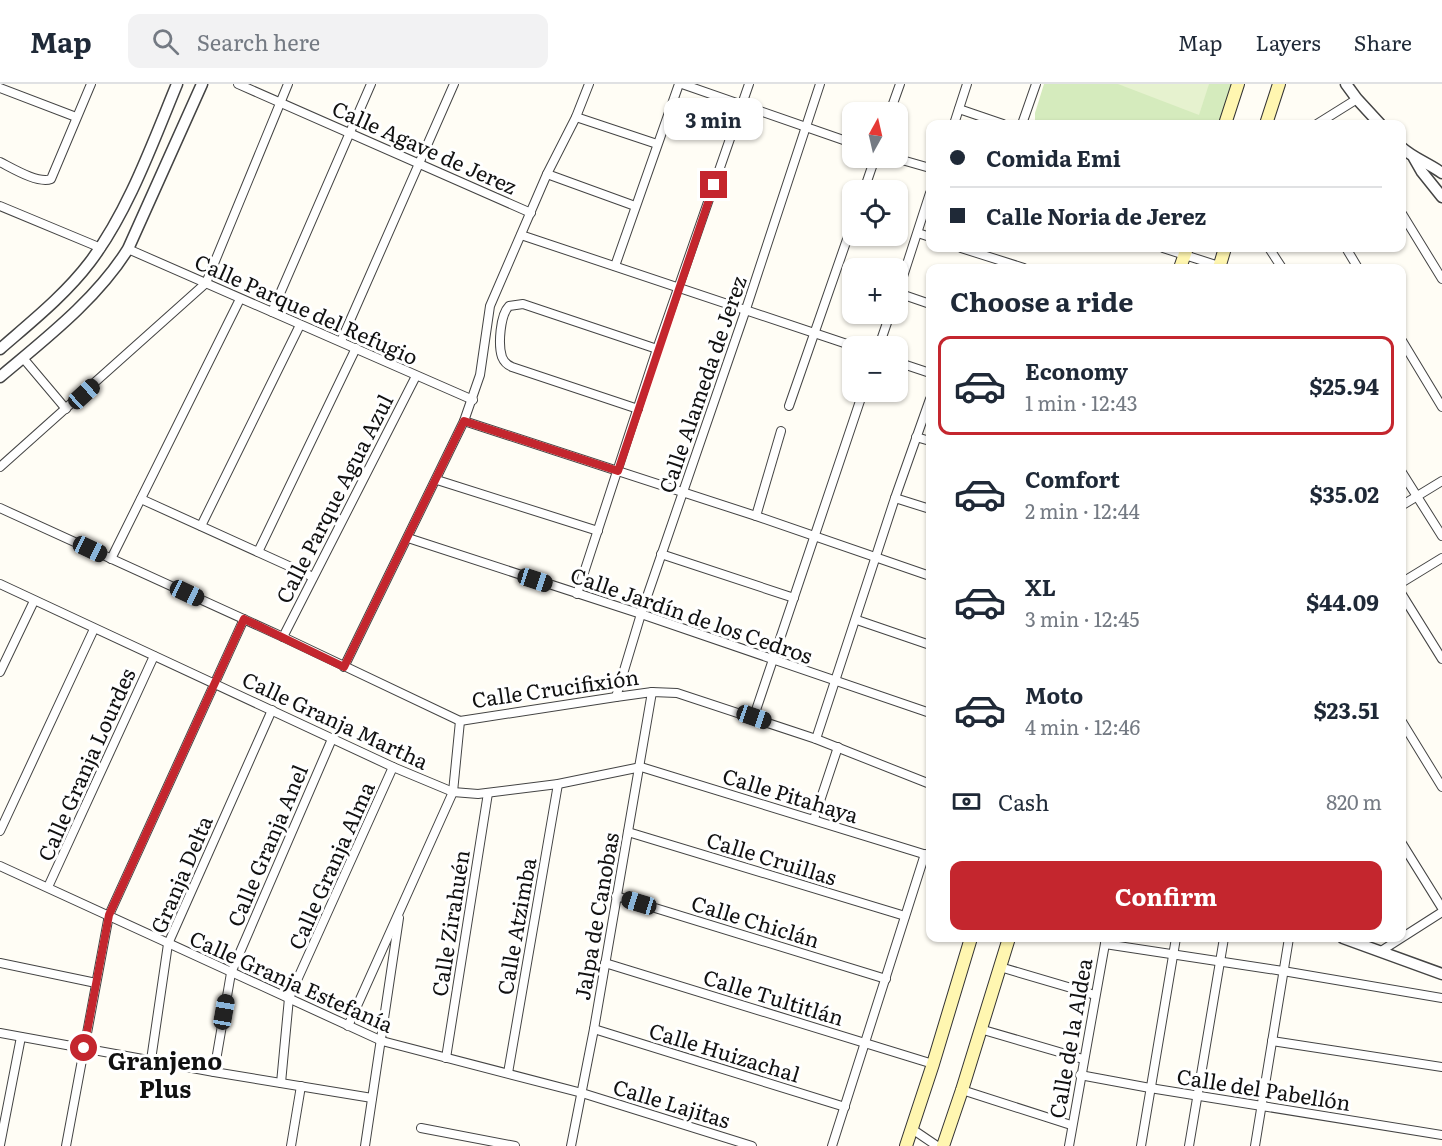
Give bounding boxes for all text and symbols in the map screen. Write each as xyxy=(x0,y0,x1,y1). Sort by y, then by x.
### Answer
search box xyxy=(128,14,548,68)
text: Map xyxy=(30,20,92,62)
icon: search xyxy=(149,25,182,58)
text: Search here xyxy=(197,25,320,58)
text: Map xyxy=(1178,26,1223,57)
text: Layers xyxy=(1256,26,1321,57)
text: Share xyxy=(1354,26,1412,57)
street label: Calle Agave de Jerez xyxy=(328,91,522,201)
callout: 3 min xyxy=(664,98,764,140)
north arrow xyxy=(842,102,908,168)
map controls xyxy=(842,102,908,402)
text: 3 min xyxy=(685,104,742,134)
text: Comida Emi xyxy=(986,141,1121,174)
route end xyxy=(700,171,727,198)
button: locate xyxy=(842,180,908,246)
text: Calle Noria de Jerez xyxy=(986,199,1206,232)
street label: Calle Parque del Refugio xyxy=(190,245,424,371)
button: + xyxy=(842,258,908,324)
street label: Calle Alameda de Jerez xyxy=(649,271,753,497)
text: Choose a ride xyxy=(950,280,1133,320)
button: − xyxy=(842,336,908,402)
text: Economy xyxy=(1025,354,1128,387)
icon: car xyxy=(953,359,1007,413)
text: $25.94 xyxy=(1309,369,1379,402)
car xyxy=(65,375,103,413)
text: 1 min · 12:43 xyxy=(1025,387,1138,417)
street label: Calle Parque Agua Azul xyxy=(267,388,399,608)
text: Comfort xyxy=(1025,462,1120,495)
icon: car xyxy=(953,467,1007,521)
text: $35.02 xyxy=(1310,477,1379,510)
text: 2 min · 12:44 xyxy=(1025,495,1140,525)
car xyxy=(70,533,110,565)
street label: Calle Jardín de los Cedros xyxy=(567,558,817,670)
car xyxy=(515,566,555,594)
text: XL xyxy=(1025,570,1056,603)
icon: car xyxy=(953,575,1007,629)
car xyxy=(167,577,207,609)
text: $44.09 xyxy=(1306,585,1379,618)
text: 3 min · 12:45 xyxy=(1025,603,1140,633)
street label: Calle Crucifixión xyxy=(469,660,641,714)
street label: Calle Granja Martha xyxy=(238,662,435,776)
street label: Calle Granja Lourdes xyxy=(29,663,141,865)
text: Moto xyxy=(1025,678,1083,711)
icon: car xyxy=(953,683,1007,737)
text: $23.51 xyxy=(1314,693,1379,726)
car xyxy=(734,703,774,731)
text: 4 min · 12:46 xyxy=(1025,711,1140,741)
street label: Calle Granja Anel xyxy=(218,759,314,931)
street label: Calle Pitahaya xyxy=(719,759,863,830)
street label: Calle Granja Alma xyxy=(279,775,381,954)
icon: cash xyxy=(950,785,983,818)
text: Cash xyxy=(998,785,1049,818)
text: 820 m xyxy=(1326,786,1382,816)
street label: Granja Delta xyxy=(141,810,219,938)
street label: Calle Cruillas xyxy=(703,823,841,891)
street label: Jalpa de Canobas xyxy=(565,830,625,1002)
street label: Calle Zirahuén xyxy=(422,847,476,999)
street label: Calle Atzimba xyxy=(488,854,542,997)
button: Confirm xyxy=(950,861,1382,930)
street label: Calle Chiclán xyxy=(688,886,824,954)
car xyxy=(619,889,659,917)
street label: Calle Granja Estefanía xyxy=(185,921,399,1039)
street label: Calle de la Aldea xyxy=(1040,955,1098,1121)
street label: Calle Tultitlán xyxy=(700,960,848,1032)
car xyxy=(212,993,236,1031)
street label: Calle Huizachal xyxy=(646,1013,804,1089)
route start xyxy=(70,1034,97,1061)
district label: Granjeno Plus xyxy=(108,1042,222,1105)
street label: Calle del Pabellón xyxy=(1175,1059,1353,1117)
street label: Calle Lajitas xyxy=(610,1070,734,1134)

